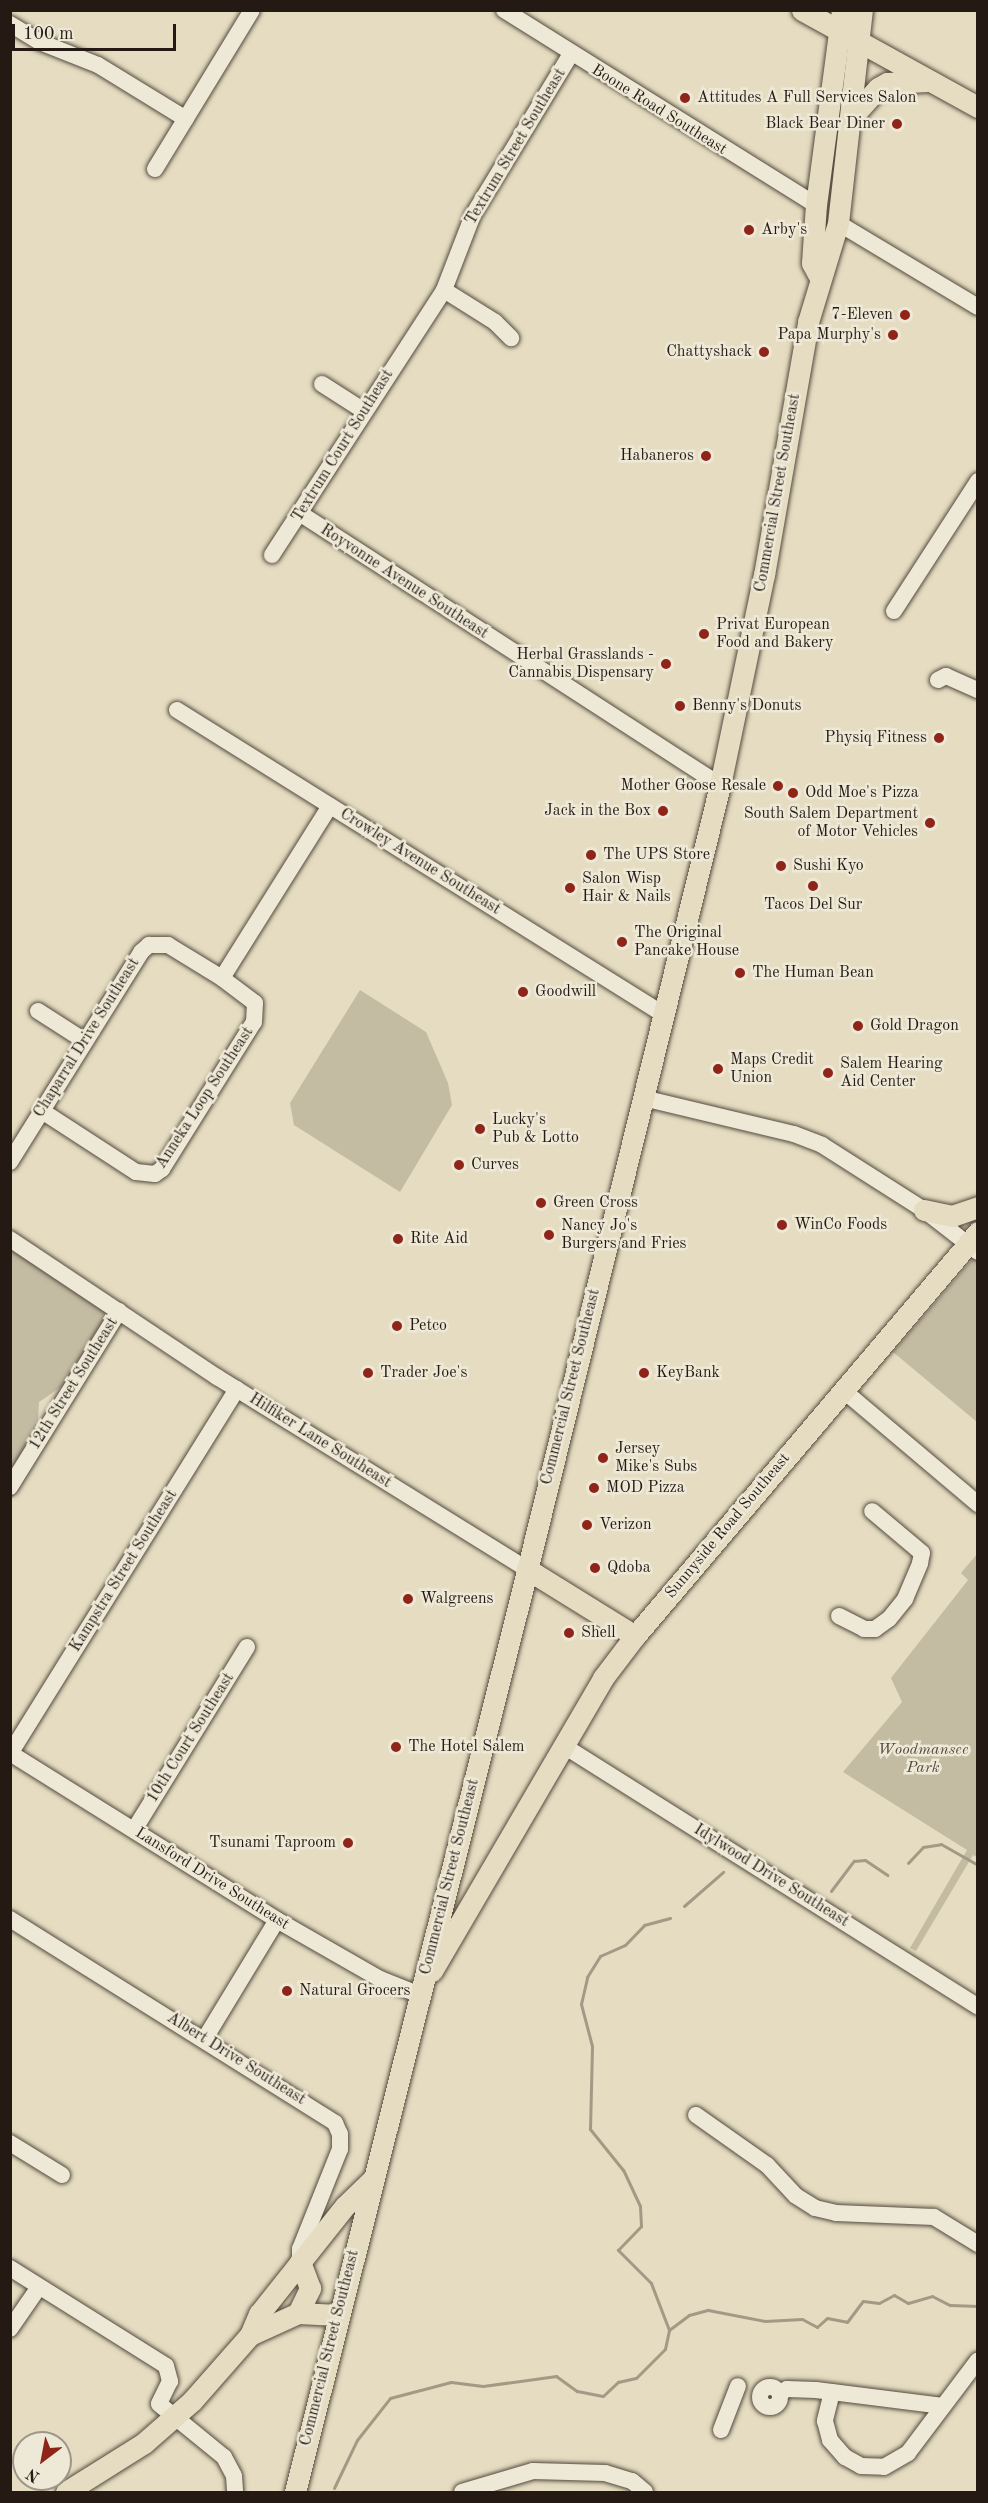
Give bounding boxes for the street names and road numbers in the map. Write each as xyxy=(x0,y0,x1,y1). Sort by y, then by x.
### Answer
street label: Boone Road Southeast xyxy=(588,61,730,159)
street label: Textrum Street Southeast xyxy=(462,65,570,229)
street label: Textrum Court Southeast xyxy=(288,366,398,526)
street label: Commercial Street Southeast xyxy=(751,392,805,594)
street label: Royvonne Avenue Southeast xyxy=(316,520,492,644)
street label: Crowley Avenue Southeast xyxy=(336,805,504,919)
street label: Chaparral Drive Southeast xyxy=(30,955,144,1121)
street label: Anneka Loop Southeast xyxy=(152,1023,258,1173)
street label: Commercial Street Southeast xyxy=(537,1287,605,1487)
street label: 12th Street Southeast xyxy=(25,1314,123,1454)
street label: Hilfiker Lane Southeast xyxy=(245,1389,395,1493)
street label: Sunnyside Road Southeast xyxy=(661,1449,795,1603)
street label: Kampstra Street Southeast xyxy=(66,1486,182,1656)
street label: 10th Court Southeast xyxy=(143,1669,239,1807)
street label: Commercial Street Southeast xyxy=(416,1777,484,1977)
street label: Idylwood Drive Southeast xyxy=(690,1820,852,1932)
street label: Lansford Drive Southeast xyxy=(131,1824,293,1934)
street label: Albert Drive Southeast xyxy=(163,2008,309,2110)
street label: Commercial Street Southeast xyxy=(296,2248,364,2448)

